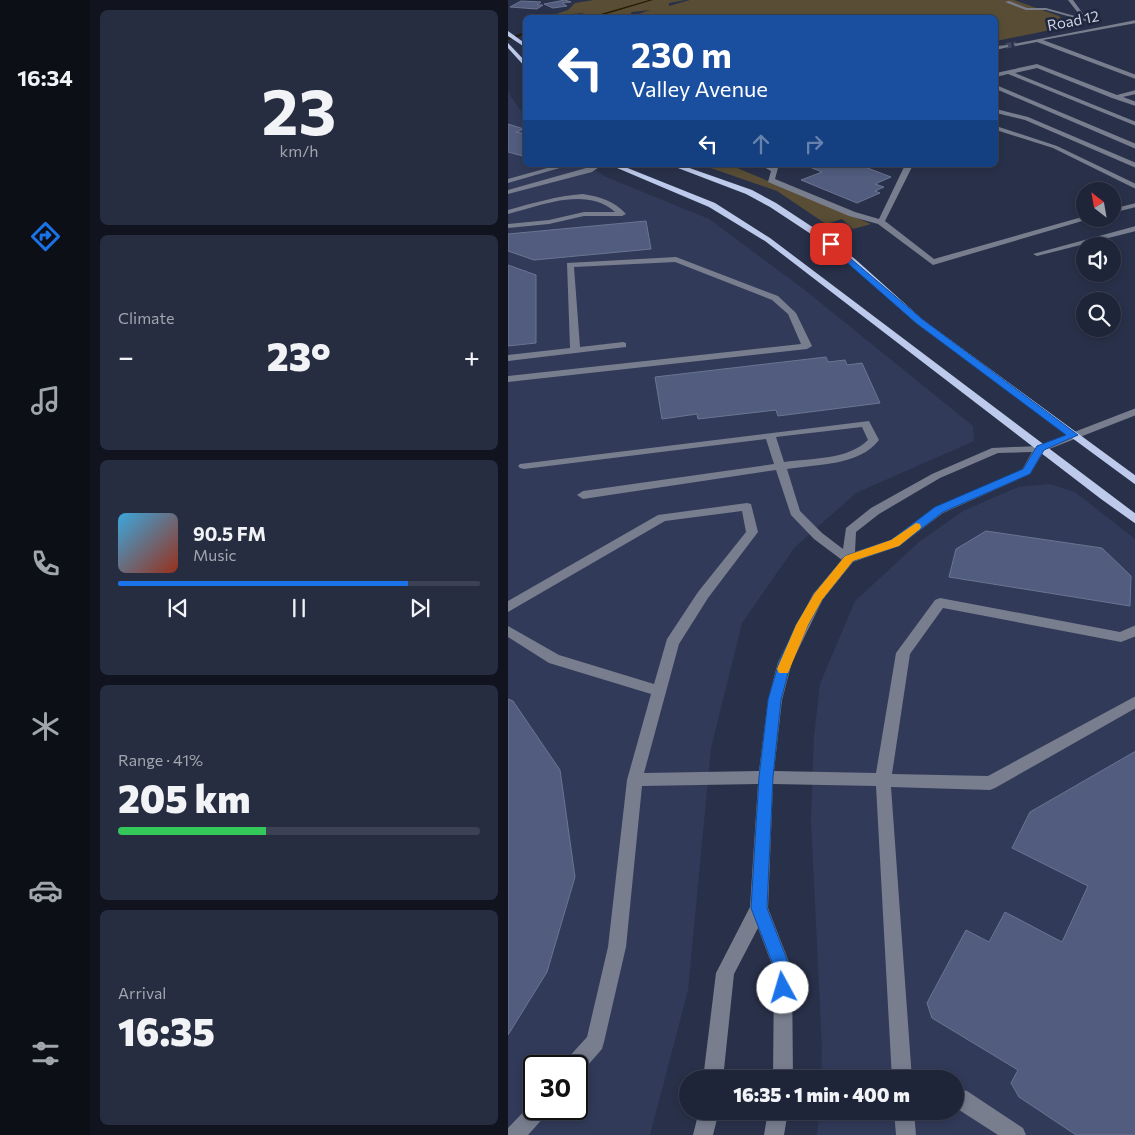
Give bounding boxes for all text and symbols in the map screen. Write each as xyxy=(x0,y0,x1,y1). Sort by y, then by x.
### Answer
street label: Road 12 xyxy=(1045,6,1101,34)
text: 230 m xyxy=(631,32,732,75)
icon: left xyxy=(548,35,613,100)
text: 16:34 xyxy=(17,64,73,91)
text: 23 xyxy=(262,69,336,148)
text: Valley Avenue xyxy=(631,75,768,102)
icon: left xyxy=(694,130,722,158)
icon: ahead xyxy=(747,130,775,158)
icon: right xyxy=(800,130,828,158)
text: km/h xyxy=(280,141,318,160)
north arrow xyxy=(1076,182,1120,228)
map controls xyxy=(1076,182,1121,337)
icon: directions xyxy=(28,219,63,254)
pin xyxy=(810,223,852,265)
icon: arrive xyxy=(817,230,845,258)
button: sound xyxy=(1076,237,1121,282)
button: search xyxy=(1076,292,1121,337)
text: Climate xyxy=(118,308,174,327)
text: 23° xyxy=(267,332,331,379)
text: − xyxy=(118,339,134,373)
text: + xyxy=(464,339,480,373)
icon: music xyxy=(28,383,63,418)
text: 90.5 FM xyxy=(193,522,266,545)
text: Music xyxy=(193,545,237,564)
icon: phone xyxy=(28,546,63,581)
icon: previous xyxy=(164,594,192,622)
icon: pause xyxy=(285,594,313,622)
icon: next xyxy=(406,594,434,622)
icon: climate xyxy=(28,709,63,744)
text: Range · 41% xyxy=(118,750,203,769)
text: 205 km xyxy=(118,774,250,821)
icon: car xyxy=(28,873,63,908)
position arrow xyxy=(756,961,808,1013)
text: Arrival xyxy=(118,983,166,1002)
text: 16:35 xyxy=(118,1007,215,1054)
icon: filters xyxy=(28,1036,63,1071)
speed limit sign: 30 xyxy=(523,1055,588,1120)
text: 16:35 · 1 min · 400 m xyxy=(733,1083,910,1106)

